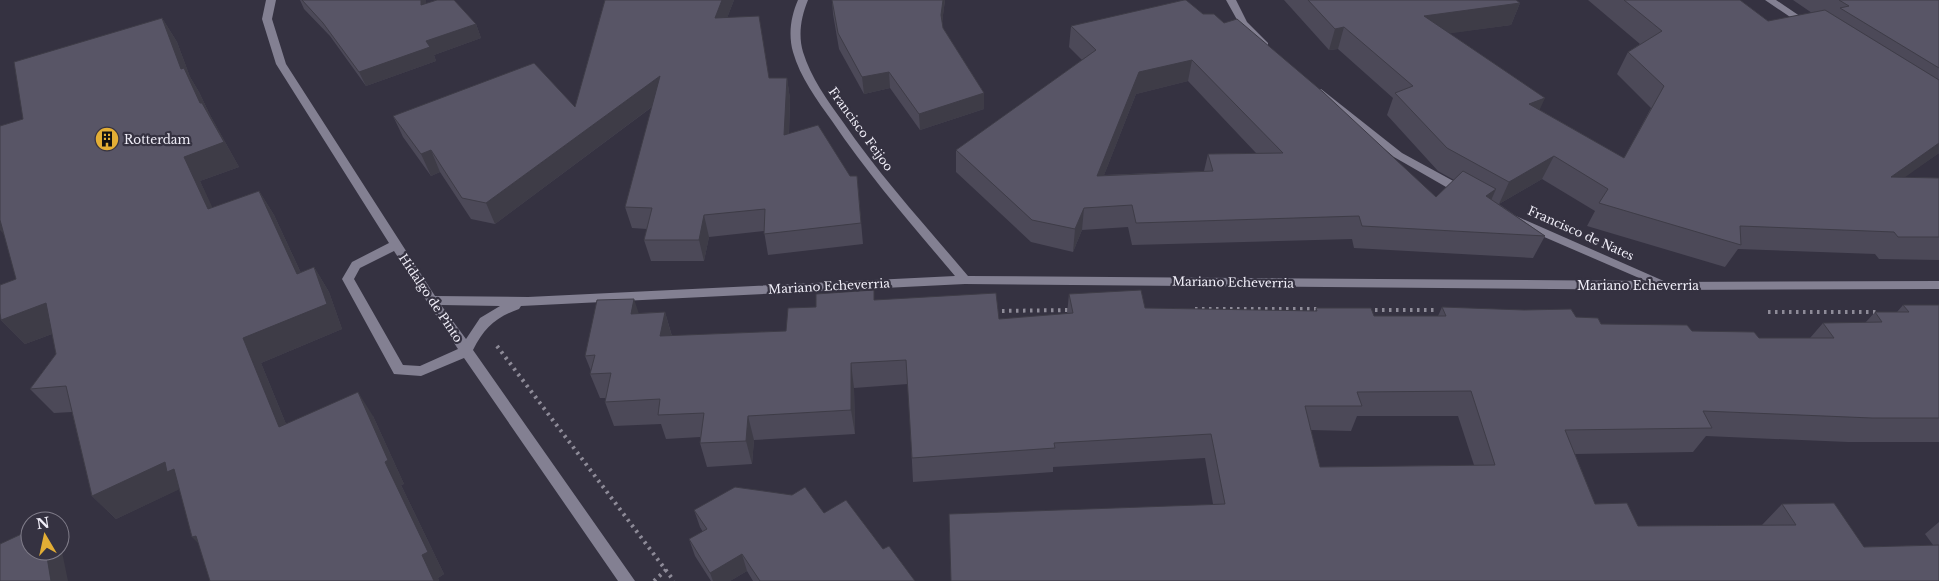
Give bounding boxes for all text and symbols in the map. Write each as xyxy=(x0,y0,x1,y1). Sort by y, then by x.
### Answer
street label: Francisco Feijoo xyxy=(826,84,897,174)
building icon: Rotterdam xyxy=(94,126,120,152)
place label: Rotterdam xyxy=(124,132,190,147)
street label: Francisco de Nates xyxy=(1526,203,1636,263)
street label: Hidalgo de Pinto xyxy=(396,251,466,345)
street label: Mariano Echeverria xyxy=(1172,273,1294,291)
street label: Mariano Echeverria xyxy=(768,275,891,297)
street label: Mariano Echeverria xyxy=(1577,278,1699,293)
north arrow xyxy=(20,511,70,561)
text: N xyxy=(35,513,51,533)

